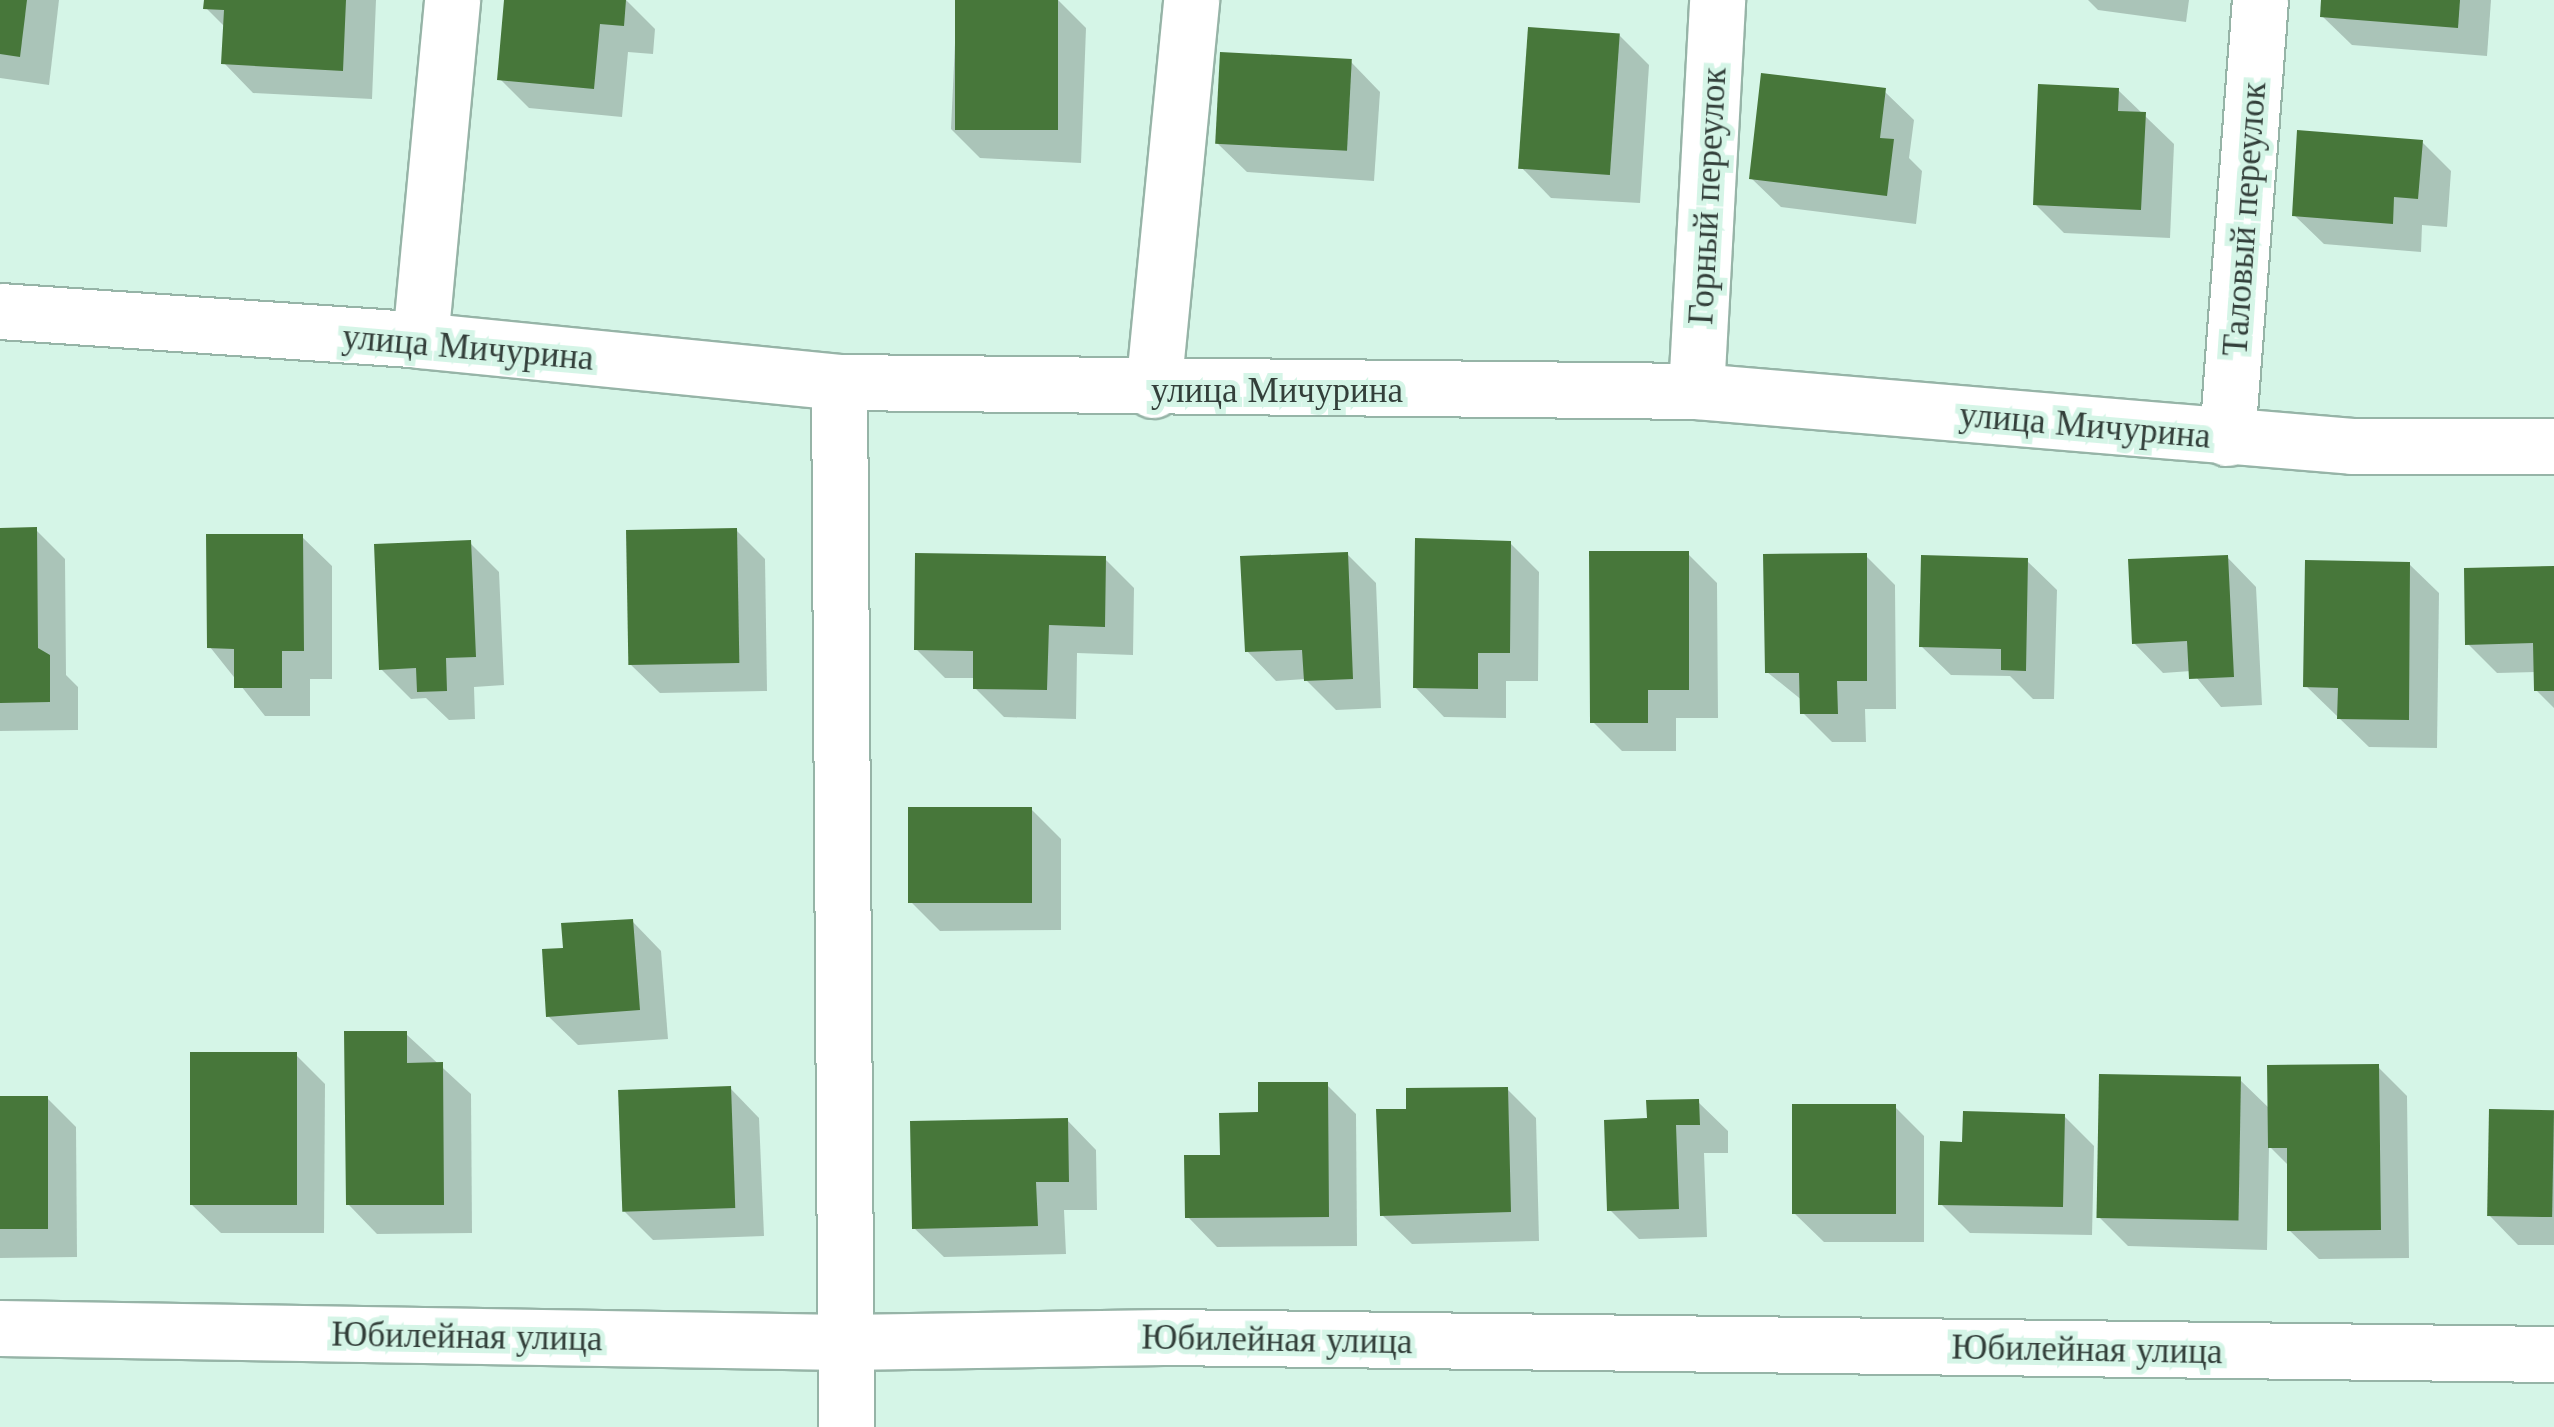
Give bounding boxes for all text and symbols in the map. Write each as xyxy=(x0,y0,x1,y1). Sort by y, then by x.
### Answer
street label: Горный переулок xyxy=(1679,66,1735,326)
street label: Таловый переулок xyxy=(2213,81,2275,357)
street label: улица Мичурина xyxy=(341,315,595,379)
street label: улица Мичурина xyxy=(1151,369,1403,411)
street label: улица Мичурина xyxy=(1958,393,2212,457)
street label: Юбилейная улица xyxy=(331,1313,603,1359)
street label: Юбилейная улица xyxy=(1141,1316,1413,1362)
street label: Юбилейная улица xyxy=(1951,1326,2223,1372)

